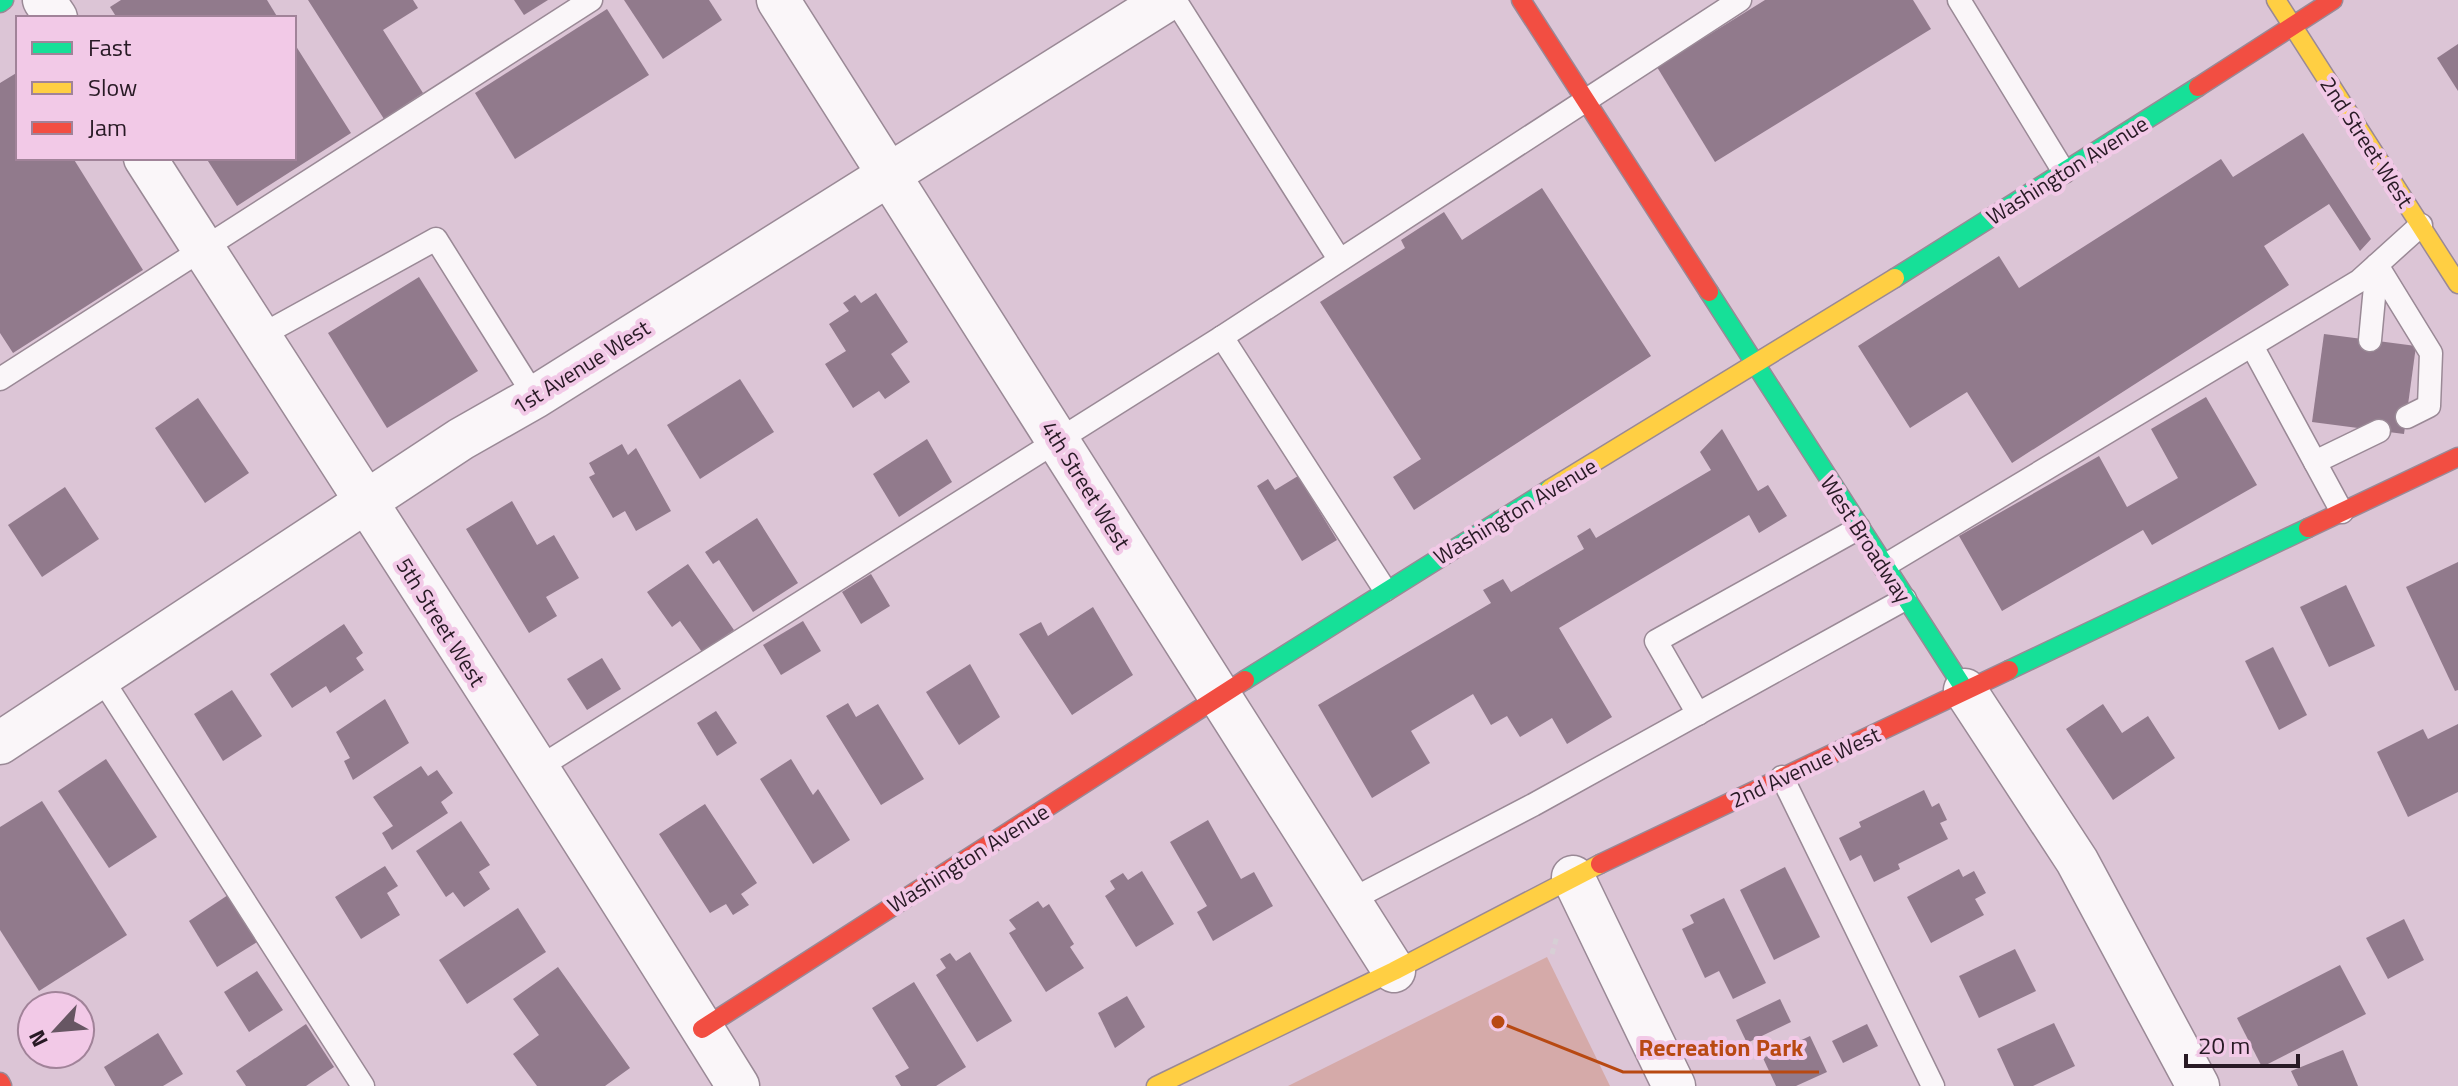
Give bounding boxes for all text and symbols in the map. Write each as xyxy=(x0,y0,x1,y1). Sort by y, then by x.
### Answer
legend xyxy=(16,16,296,160)
text: Fast xyxy=(88,29,132,65)
text: Slow xyxy=(88,69,137,105)
street label: 2nd Street West xyxy=(2312,70,2422,215)
street label: Washington Avenue xyxy=(1980,107,2154,233)
text: Jam xyxy=(88,109,127,145)
street label: 1st Avenue West xyxy=(505,311,657,423)
street label: 4th Street West xyxy=(1033,414,1139,556)
street label: Washington Avenue xyxy=(1427,449,1603,573)
street label: West Broadway xyxy=(1812,468,1920,610)
street label: 5th Street West xyxy=(388,551,494,693)
street label: 2nd Avenue West xyxy=(1724,717,1886,817)
street label: Washington Avenue xyxy=(881,795,1055,921)
north arrow xyxy=(16,990,96,1070)
scale bar xyxy=(2186,1018,2298,1068)
text: N xyxy=(19,1024,57,1053)
callout: Recreation Park xyxy=(1623,1024,1819,1072)
text: 20 m xyxy=(2198,1027,2250,1063)
text: Recreation Park xyxy=(1639,1029,1804,1065)

